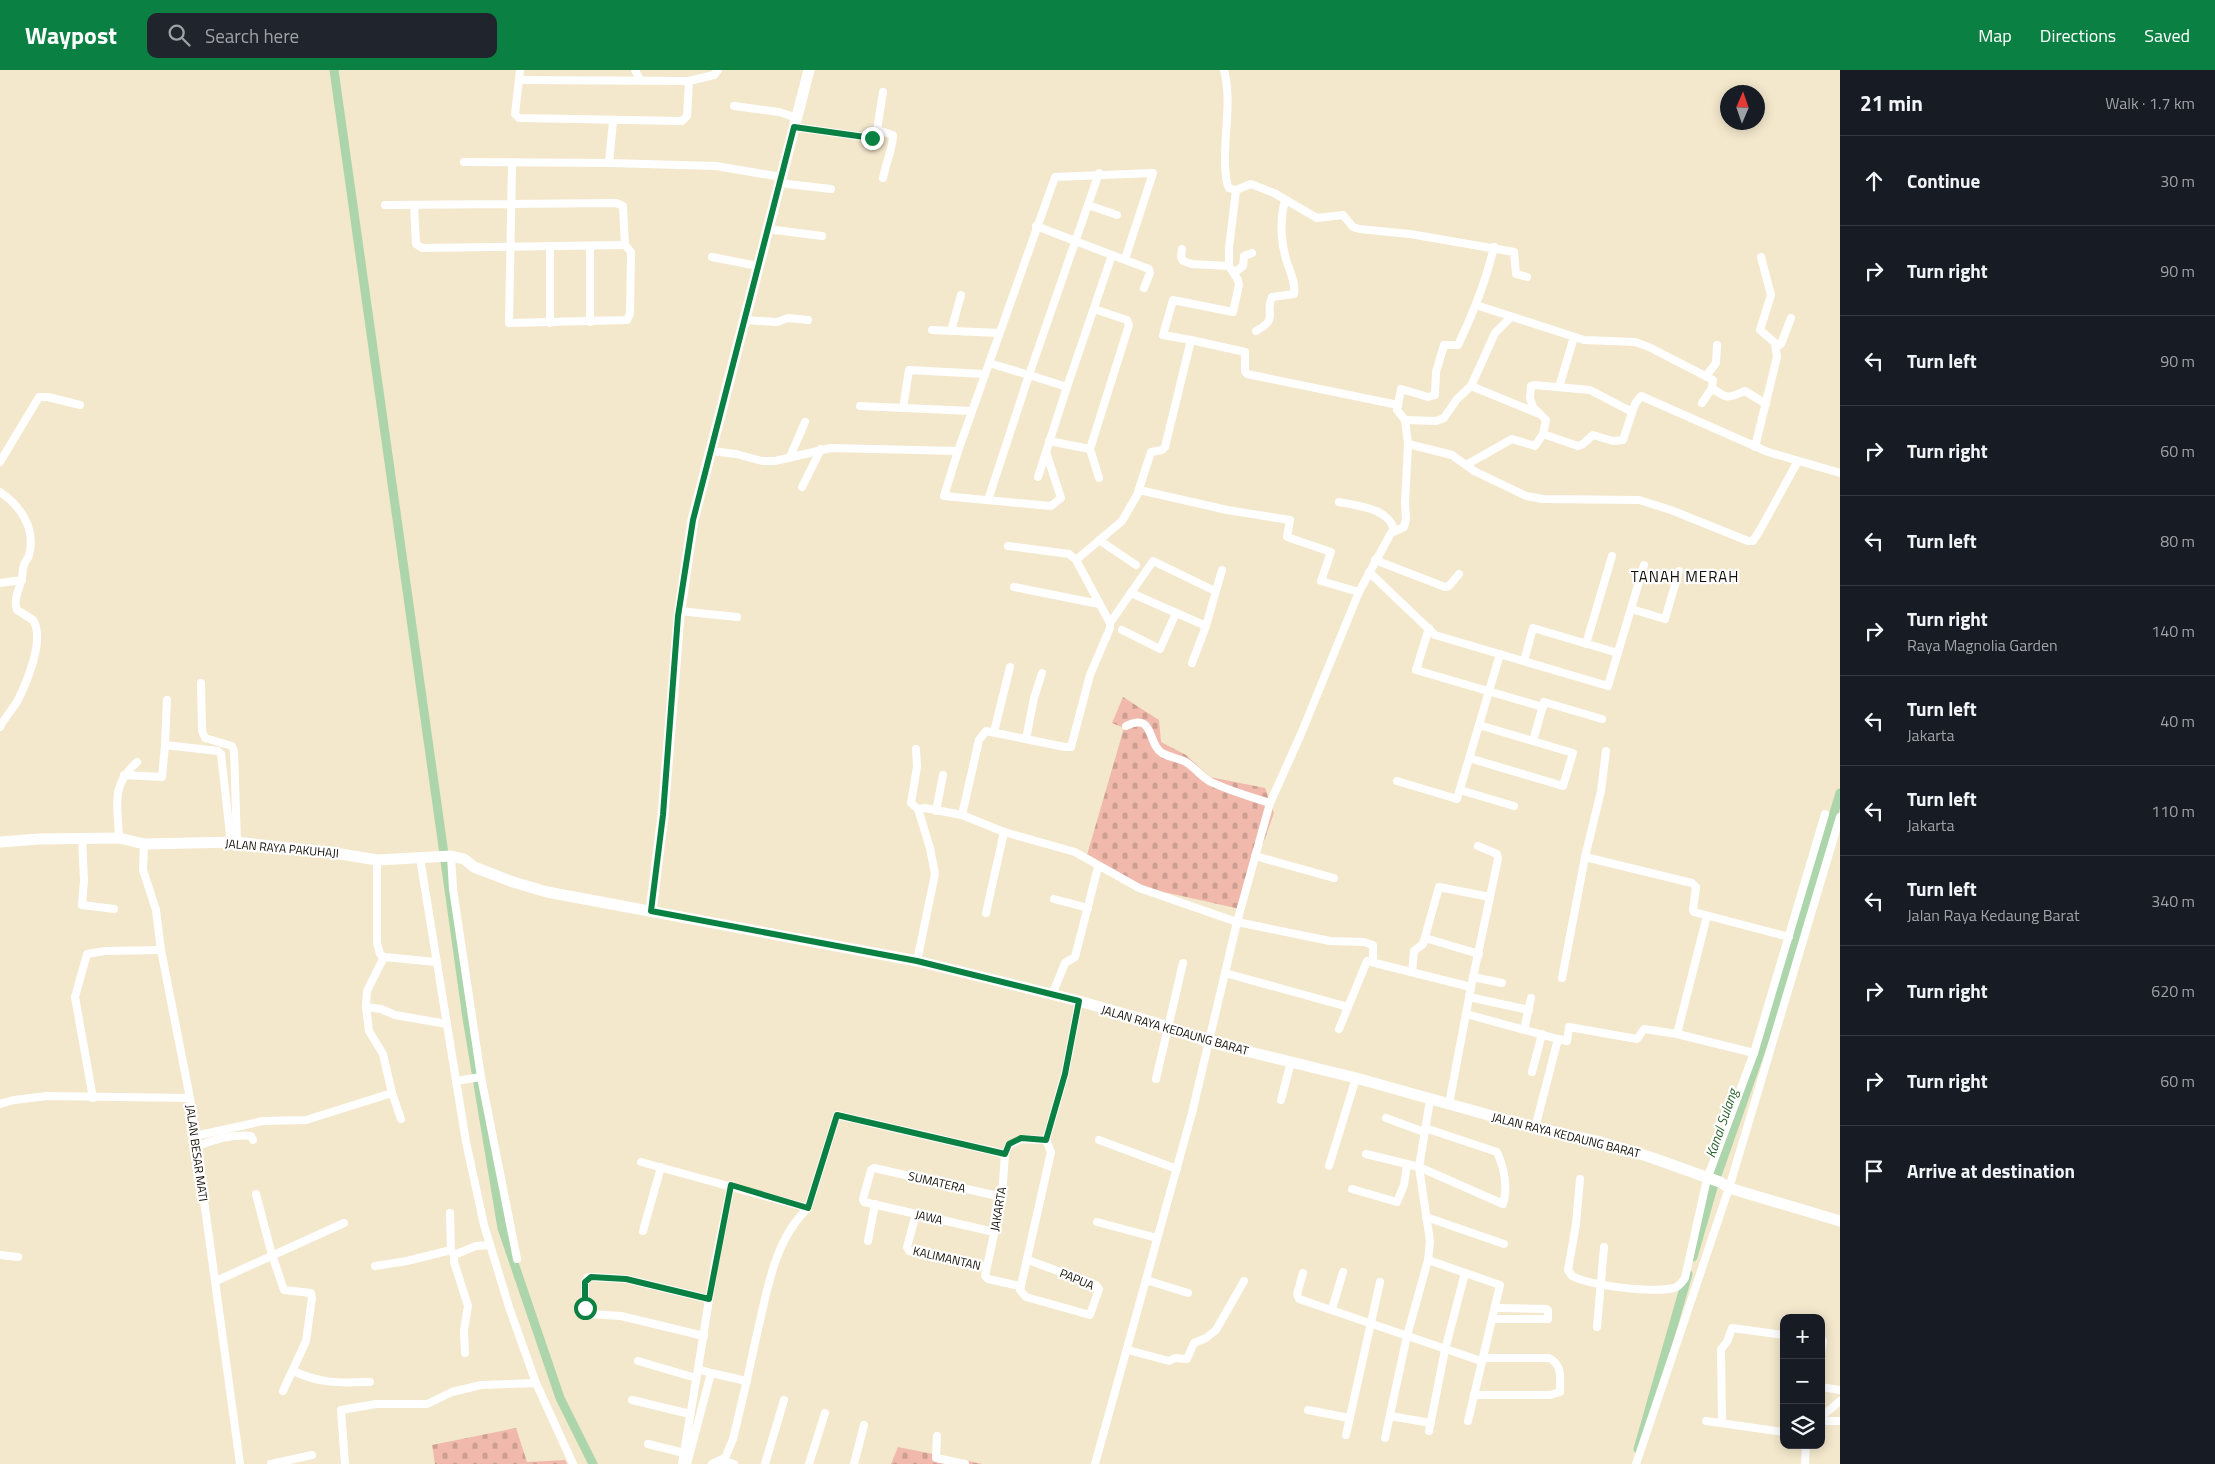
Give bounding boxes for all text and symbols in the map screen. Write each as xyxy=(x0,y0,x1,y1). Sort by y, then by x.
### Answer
search box xyxy=(147,13,497,58)
text: Waypost xyxy=(25,17,117,53)
icon: search xyxy=(165,21,193,49)
text: Search here xyxy=(205,21,299,50)
text: Map xyxy=(1978,22,2012,49)
text: Directions xyxy=(2040,22,2116,49)
text: Saved xyxy=(2144,22,2190,49)
north arrow xyxy=(1720,85,1765,130)
text: 21 min xyxy=(1860,87,1923,119)
text: Walk · 1.7 km xyxy=(2105,91,2195,115)
route end xyxy=(861,127,884,150)
text: Continue xyxy=(1907,166,1980,195)
icon: ahead xyxy=(1860,167,1888,195)
text: 30 m xyxy=(2160,169,2195,193)
text: Turn right xyxy=(1907,256,1988,285)
icon: right xyxy=(1860,257,1888,285)
text: 90 m xyxy=(2160,259,2195,283)
text: Turn left xyxy=(1907,346,1977,375)
icon: left xyxy=(1860,347,1888,375)
text: 90 m xyxy=(2160,349,2195,373)
text: Turn right xyxy=(1907,436,1988,465)
icon: right xyxy=(1860,437,1888,465)
text: 60 m xyxy=(2160,439,2195,463)
text: Turn left xyxy=(1907,526,1977,555)
icon: left xyxy=(1860,527,1888,555)
text: 80 m xyxy=(2160,529,2195,553)
district label: TANAH MERAH xyxy=(1631,565,1739,588)
text: Turn right xyxy=(1907,604,1988,633)
icon: right xyxy=(1860,617,1888,645)
text: 140 m xyxy=(2151,619,2195,643)
text: Raya Magnolia Garden xyxy=(1907,633,2058,657)
text: Turn left xyxy=(1907,694,1977,723)
icon: left xyxy=(1860,707,1888,735)
text: 40 m xyxy=(2160,709,2195,733)
text: Jakarta xyxy=(1907,723,1954,747)
text: Turn left xyxy=(1907,784,1977,813)
icon: left xyxy=(1860,797,1888,825)
text: 110 m xyxy=(2151,799,2195,823)
text: Jakarta xyxy=(1907,813,1954,837)
street label: JALAN RAYA PAKUHAJI xyxy=(224,834,340,862)
text: Turn left xyxy=(1907,874,1977,903)
icon: left xyxy=(1860,887,1888,915)
text: 340 m xyxy=(2151,889,2195,913)
text: Jalan Raya Kedaung Barat xyxy=(1907,903,2080,927)
text: Turn right xyxy=(1907,976,1988,1005)
icon: right xyxy=(1860,977,1888,1005)
text: 620 m xyxy=(2151,979,2195,1003)
street label: JALAN RAYA KEDAUNG BARAT xyxy=(1099,1000,1252,1060)
text: Turn right xyxy=(1907,1066,1988,1095)
icon: right xyxy=(1860,1067,1888,1095)
text: 60 m xyxy=(2160,1069,2195,1093)
water label: Kanal Sulang xyxy=(1699,1084,1743,1160)
street label: JALAN BESAR MATI xyxy=(181,1103,213,1203)
street label: JALAN RAYA KEDAUNG BARAT xyxy=(1490,1107,1643,1163)
text: Arrive at destination xyxy=(1907,1156,2075,1185)
icon: arrive xyxy=(1860,1157,1888,1185)
street label: SUMATERA xyxy=(906,1166,968,1198)
street label: JAKARTA xyxy=(985,1185,1011,1233)
street label: JAWA xyxy=(913,1205,945,1229)
street label: KALIMANTAN xyxy=(911,1241,983,1275)
street label: PAPUA xyxy=(1057,1263,1097,1295)
route start xyxy=(574,1297,597,1320)
map controls xyxy=(1780,1314,1825,1449)
button: + xyxy=(1780,1314,1825,1359)
button: − xyxy=(1780,1359,1825,1404)
button: layers xyxy=(1780,1404,1825,1449)

